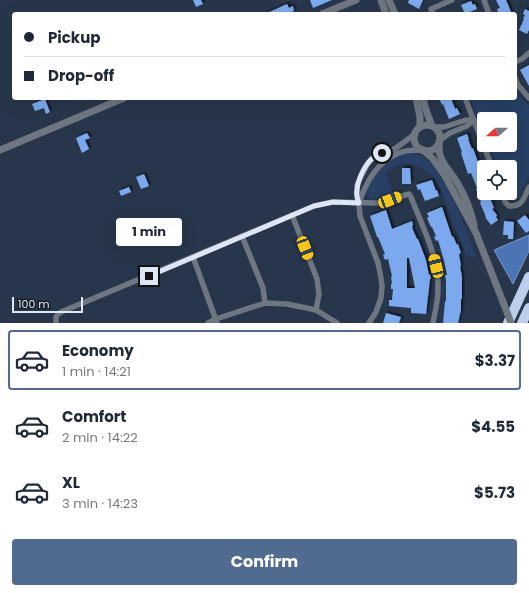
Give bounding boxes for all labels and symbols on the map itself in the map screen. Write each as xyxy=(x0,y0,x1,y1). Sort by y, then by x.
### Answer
north arrow xyxy=(477,112,517,152)
route start xyxy=(373,144,391,162)
car xyxy=(377,190,403,210)
callout: 1 min xyxy=(116,218,182,246)
car xyxy=(295,235,315,261)
car xyxy=(427,253,445,279)
route end xyxy=(140,267,158,285)
scale bar xyxy=(12,295,83,314)

